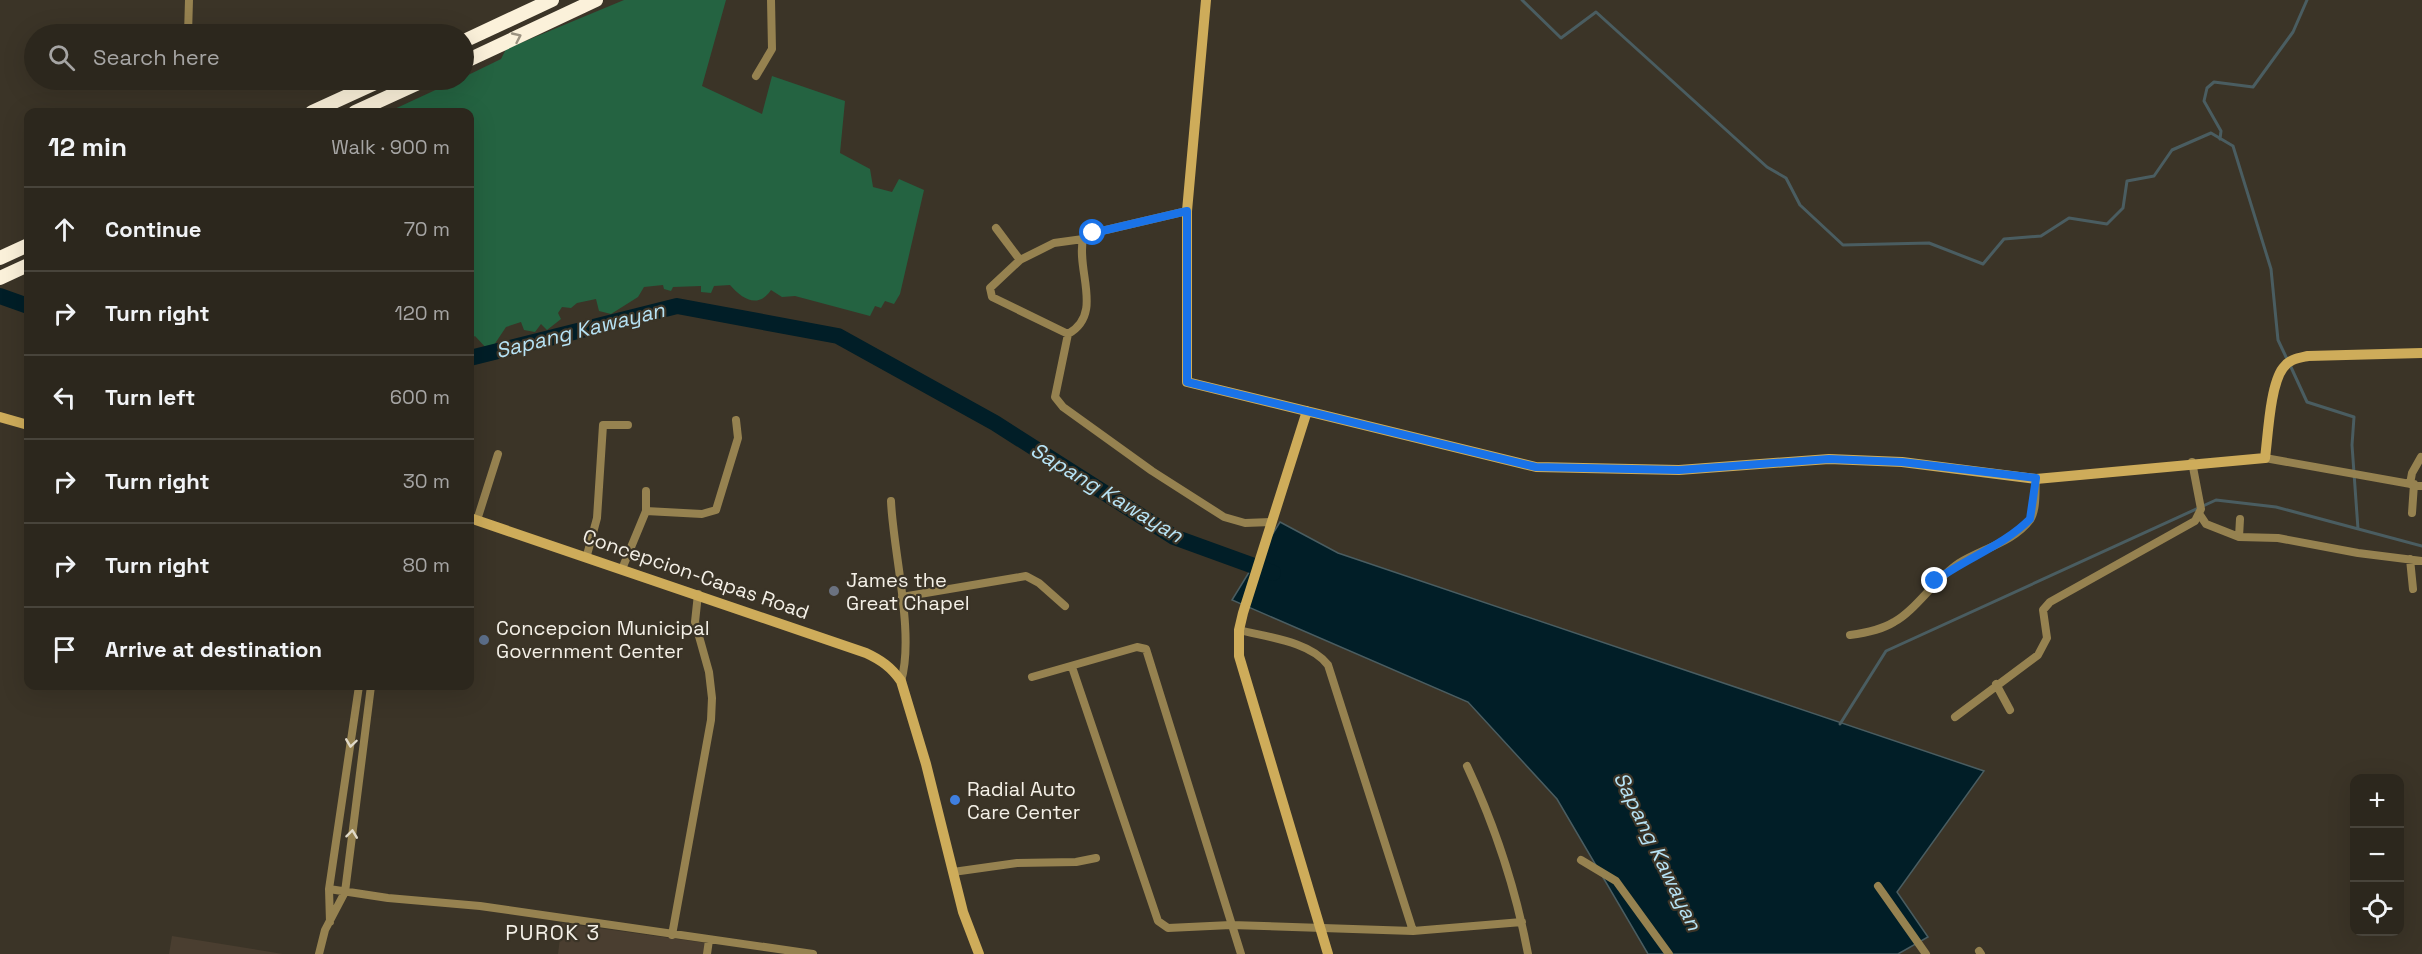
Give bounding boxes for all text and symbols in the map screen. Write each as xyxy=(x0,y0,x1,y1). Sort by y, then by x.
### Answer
search box xyxy=(24,24,474,90)
one-way arrow xyxy=(510,32,521,44)
icon: search xyxy=(45,41,78,74)
text: Search here xyxy=(93,43,220,71)
text: 12 min xyxy=(48,130,127,164)
text: Walk · 900 m xyxy=(331,134,450,160)
icon: ahead xyxy=(48,213,81,246)
text: Continue xyxy=(105,215,201,243)
text: 70 m xyxy=(404,216,450,242)
route start xyxy=(1079,219,1105,245)
water label: Sapang Kawayan xyxy=(493,296,668,364)
icon: right xyxy=(48,297,81,330)
text: Turn right xyxy=(105,299,210,327)
text: 120 m xyxy=(394,300,450,326)
icon: left xyxy=(48,381,81,414)
text: Turn left xyxy=(105,383,195,411)
text: 600 m xyxy=(390,384,450,410)
water label: Sapang Kawayan xyxy=(1026,436,1189,549)
icon: right xyxy=(48,465,81,498)
text: Turn right xyxy=(105,467,210,495)
text: 30 m xyxy=(403,468,450,494)
street label: Concepcion-Capas Road xyxy=(579,523,813,625)
icon: right xyxy=(48,549,81,582)
text: Turn right xyxy=(105,551,210,579)
text: 80 m xyxy=(402,552,450,578)
place label: James the Great Chapel xyxy=(846,567,970,616)
route end xyxy=(1921,567,1947,593)
marker: James the Great Chapel xyxy=(827,584,841,598)
place label: Concepcion Municipal Government Center xyxy=(496,615,710,664)
icon: arrive xyxy=(48,633,81,666)
marker: Concepcion Municipal Government Center xyxy=(477,633,491,647)
text: Arrive at destination xyxy=(105,635,322,663)
one-way arrow xyxy=(345,739,357,748)
water label: Sapang Kawayan xyxy=(1608,767,1709,936)
map controls xyxy=(2350,774,2404,936)
button: + xyxy=(2350,774,2404,828)
place label: Radial Auto Care Center xyxy=(967,776,1080,825)
marker: Radial Auto Care Center xyxy=(948,793,962,807)
button: − xyxy=(2350,828,2404,882)
one-way arrow xyxy=(345,830,358,839)
button: locate xyxy=(2350,882,2404,936)
district label: PUROK 3 xyxy=(505,919,601,946)

